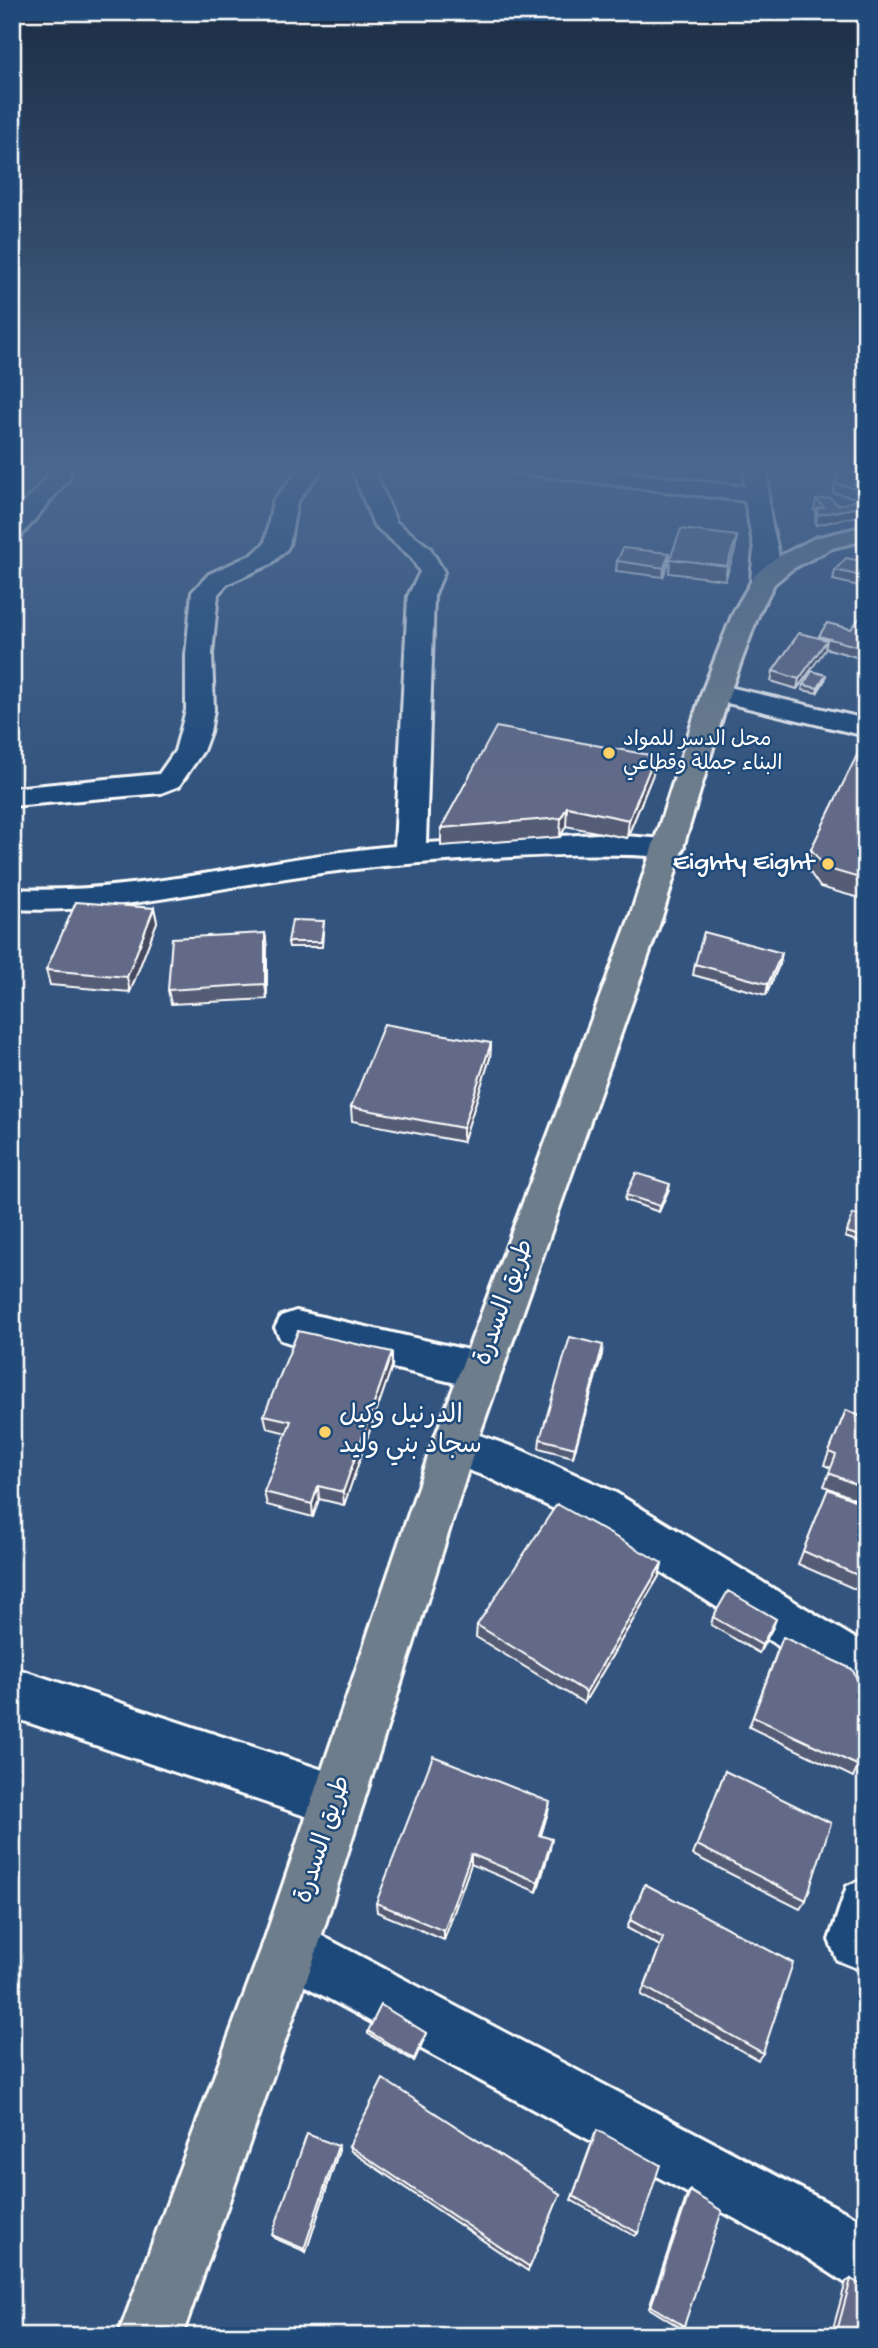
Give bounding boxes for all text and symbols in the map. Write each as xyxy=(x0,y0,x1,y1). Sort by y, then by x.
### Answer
place label: محل الدسر للمواد البناء جملة وقطاعي xyxy=(623,728,782,781)
marker: محل الدسر للمواد البناء جملة وقطاعي xyxy=(601,745,617,761)
place label: Eighty Eight xyxy=(673,849,816,880)
marker: Eighty Eight xyxy=(820,856,836,872)
street label: طريق السدرة xyxy=(469,1236,543,1370)
place label: الدرنيل وكيل سجاد بني وليد xyxy=(339,1402,482,1466)
marker: الدرنيل وكيل سجاد بني وليد xyxy=(317,1424,333,1440)
street label: طريق السدرة xyxy=(290,1772,360,1908)

